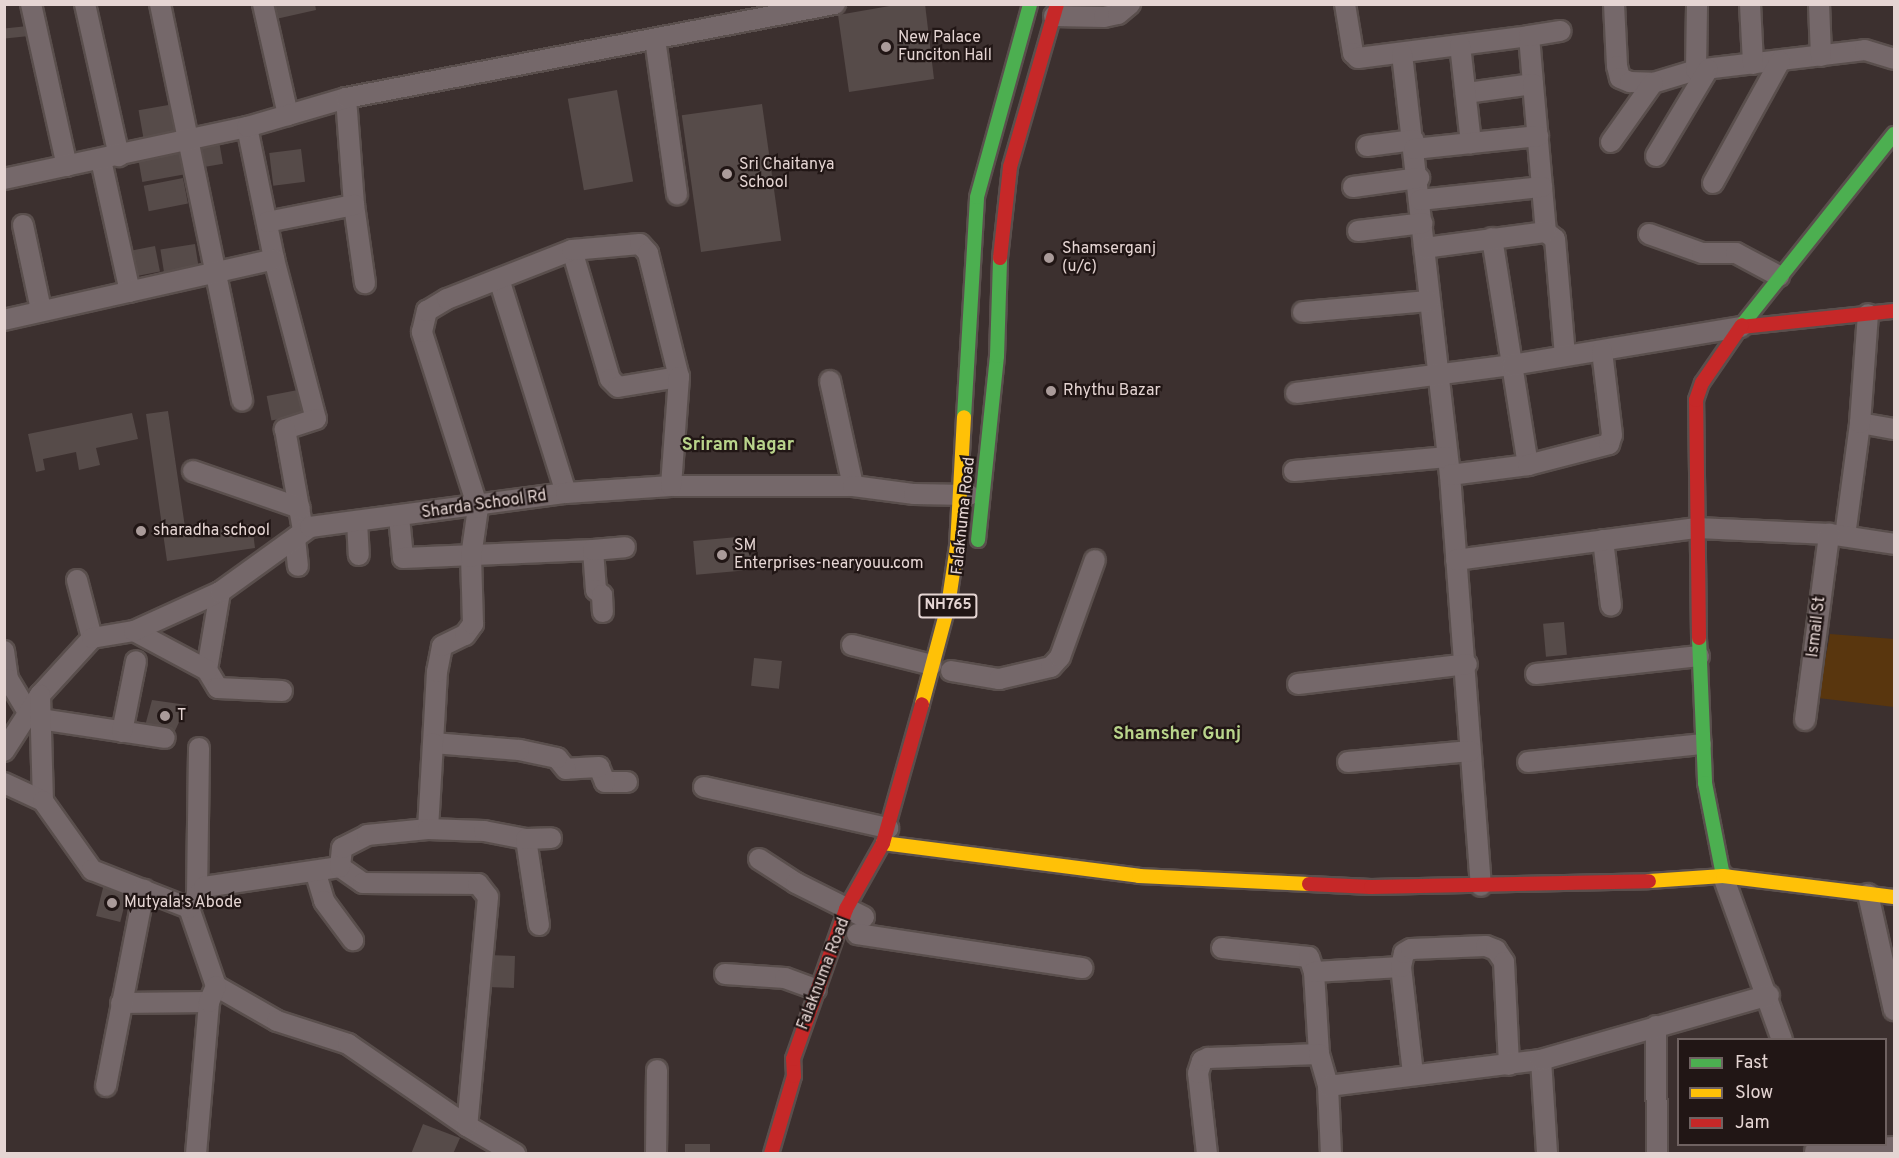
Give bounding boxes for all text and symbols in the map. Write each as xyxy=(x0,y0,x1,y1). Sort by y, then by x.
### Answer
place label: New Palace Funciton Hall xyxy=(898,28,992,66)
marker: New Palace Funciton Hall xyxy=(879,40,893,54)
place label: Sri Chaitanya School xyxy=(739,155,835,193)
marker: Sri Chaitanya School xyxy=(720,167,734,181)
place label: Shamserganj (u/c) xyxy=(1062,239,1156,277)
marker: Shamserganj (u/c) xyxy=(1040,249,1058,267)
place label: Rhythu Bazar xyxy=(1063,381,1161,401)
marker: Rhythu Bazar xyxy=(1044,384,1058,398)
district label: Sriram Nagar xyxy=(682,435,794,457)
street label: Falaknuma Road xyxy=(948,456,980,576)
street label: Sharda School Rd xyxy=(420,487,548,523)
place label: sharadha school xyxy=(153,521,270,541)
marker: sharadha school xyxy=(134,524,148,538)
place label: SM Enterprises-nearyouu.com xyxy=(734,536,923,574)
marker: SM Enterprises-nearyouu.com xyxy=(715,548,729,562)
road number: NH765 xyxy=(918,594,978,618)
street label: Ismail St xyxy=(1804,595,1830,659)
place label: T xyxy=(177,706,186,726)
marker: T xyxy=(158,709,172,723)
district label: Shamsher Gunj xyxy=(1113,724,1241,746)
place label: Mutyala's Abode xyxy=(124,893,242,913)
marker: Mutyala's Abode xyxy=(105,896,119,910)
street label: Falaknuma Road xyxy=(794,915,854,1033)
legend xyxy=(1677,1038,1887,1146)
text: Fast xyxy=(1735,1052,1768,1075)
text: Slow xyxy=(1735,1082,1773,1105)
text: Jam xyxy=(1735,1112,1770,1135)

